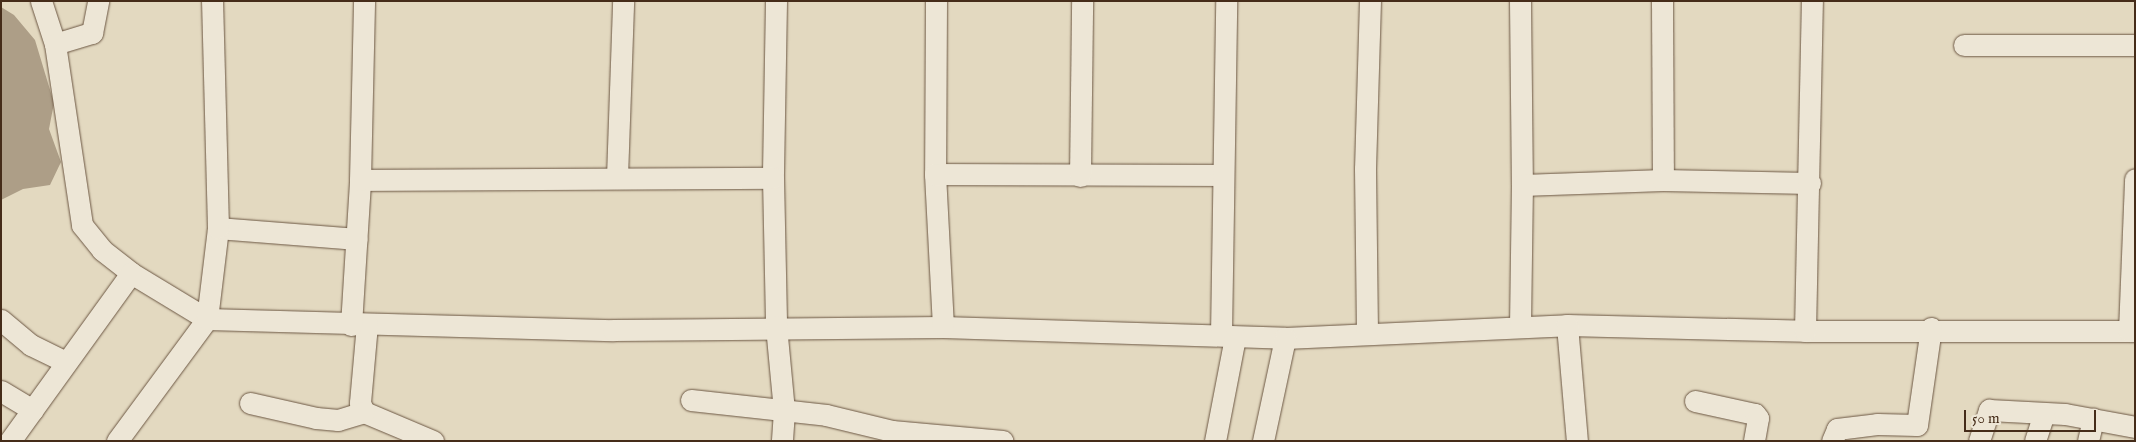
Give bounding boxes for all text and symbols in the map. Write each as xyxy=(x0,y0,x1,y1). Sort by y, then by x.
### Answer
scale bar xyxy=(1966,400,2098,432)
text: 50 m xyxy=(1972,409,2000,428)

